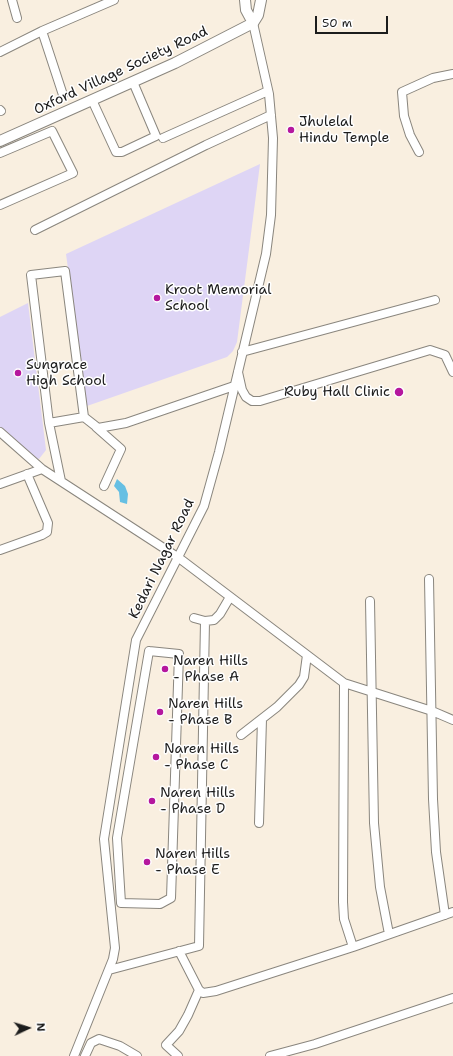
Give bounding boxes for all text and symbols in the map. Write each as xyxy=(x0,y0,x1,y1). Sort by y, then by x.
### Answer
scale bar xyxy=(317,8,390,34)
text: 50 m xyxy=(322,15,352,31)
street label: Oxford Village Society Road xyxy=(31,23,211,119)
place label: Jhulelal Hindu Temple xyxy=(299,114,390,146)
marker: Jhulelal Hindu Temple xyxy=(286,125,296,135)
place label: Kroot Memorial School xyxy=(165,282,271,314)
marker: Kroot Memorial School xyxy=(152,293,162,303)
place label: Sungrace High School xyxy=(26,357,106,390)
marker: Sungrace High School xyxy=(13,368,23,378)
place label: Ruby Hall Clinic xyxy=(284,384,390,400)
marker: Ruby Hall Clinic xyxy=(393,386,405,398)
street label: Kedari Nagar Road xyxy=(126,496,198,622)
place label: Naren Hills - Phase A xyxy=(173,653,248,686)
marker: Naren Hills - Phase A xyxy=(160,664,170,674)
place label: Naren Hills - Phase B xyxy=(168,696,243,728)
marker: Naren Hills - Phase B xyxy=(155,707,165,717)
place label: Naren Hills - Phase C xyxy=(164,741,239,774)
marker: Naren Hills - Phase C xyxy=(151,752,161,762)
place label: Naren Hills - Phase D xyxy=(160,785,235,818)
marker: Naren Hills - Phase D xyxy=(147,796,157,806)
place label: Naren Hills - Phase E xyxy=(155,846,230,878)
marker: Naren Hills - Phase E xyxy=(142,857,152,867)
north arrow xyxy=(8,1008,48,1048)
text: N xyxy=(33,1022,48,1032)

